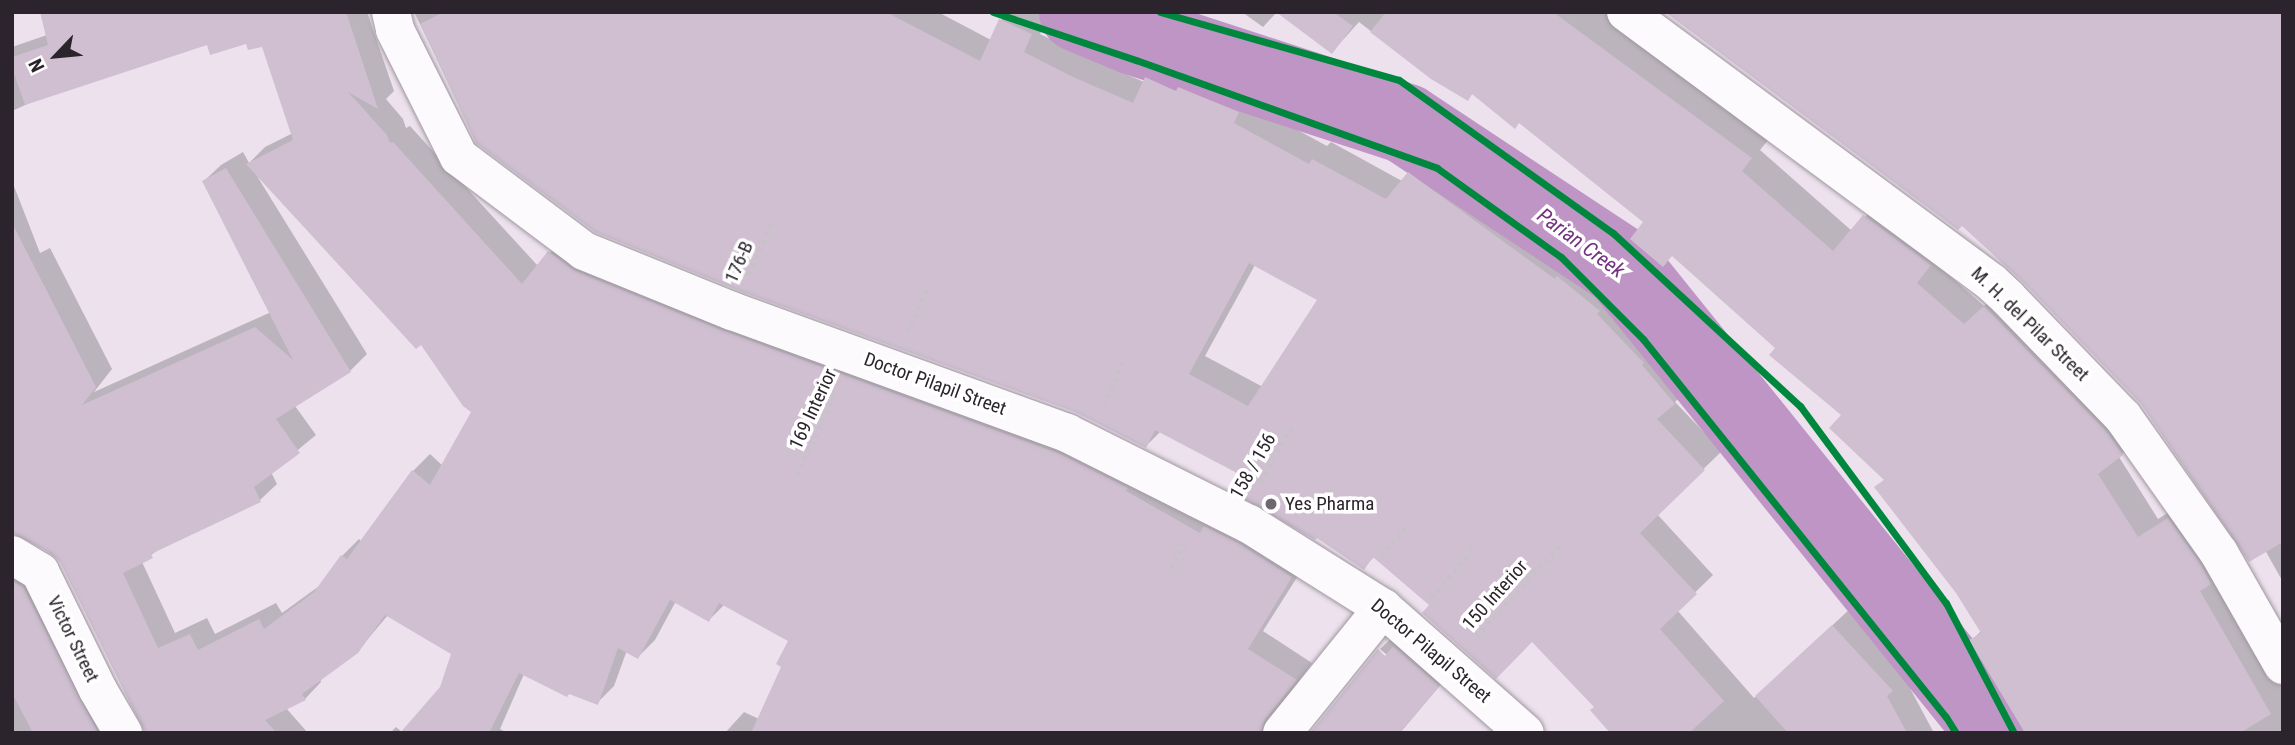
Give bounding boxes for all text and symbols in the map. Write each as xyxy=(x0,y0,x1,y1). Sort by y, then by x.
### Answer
north arrow xyxy=(21,21,91,91)
text: N xyxy=(24,55,50,76)
water label: Parian Creek xyxy=(1532,203,1630,283)
street label: 176-B xyxy=(720,238,758,286)
street label: M. H. del Pilar Street xyxy=(1966,262,2094,386)
street label: Doctor Pilapil Street xyxy=(861,348,1009,420)
street label: 169 Interior xyxy=(784,365,842,453)
street label: 158 / 156 xyxy=(1225,429,1281,503)
place label: Yes Pharma xyxy=(1285,493,1374,515)
marker: Yes Pharma xyxy=(1263,496,1279,512)
street label: 150 Interior xyxy=(1458,555,1532,635)
street label: Victor Street xyxy=(42,592,104,686)
street label: Doctor Pilapil Street xyxy=(1366,594,1496,708)

